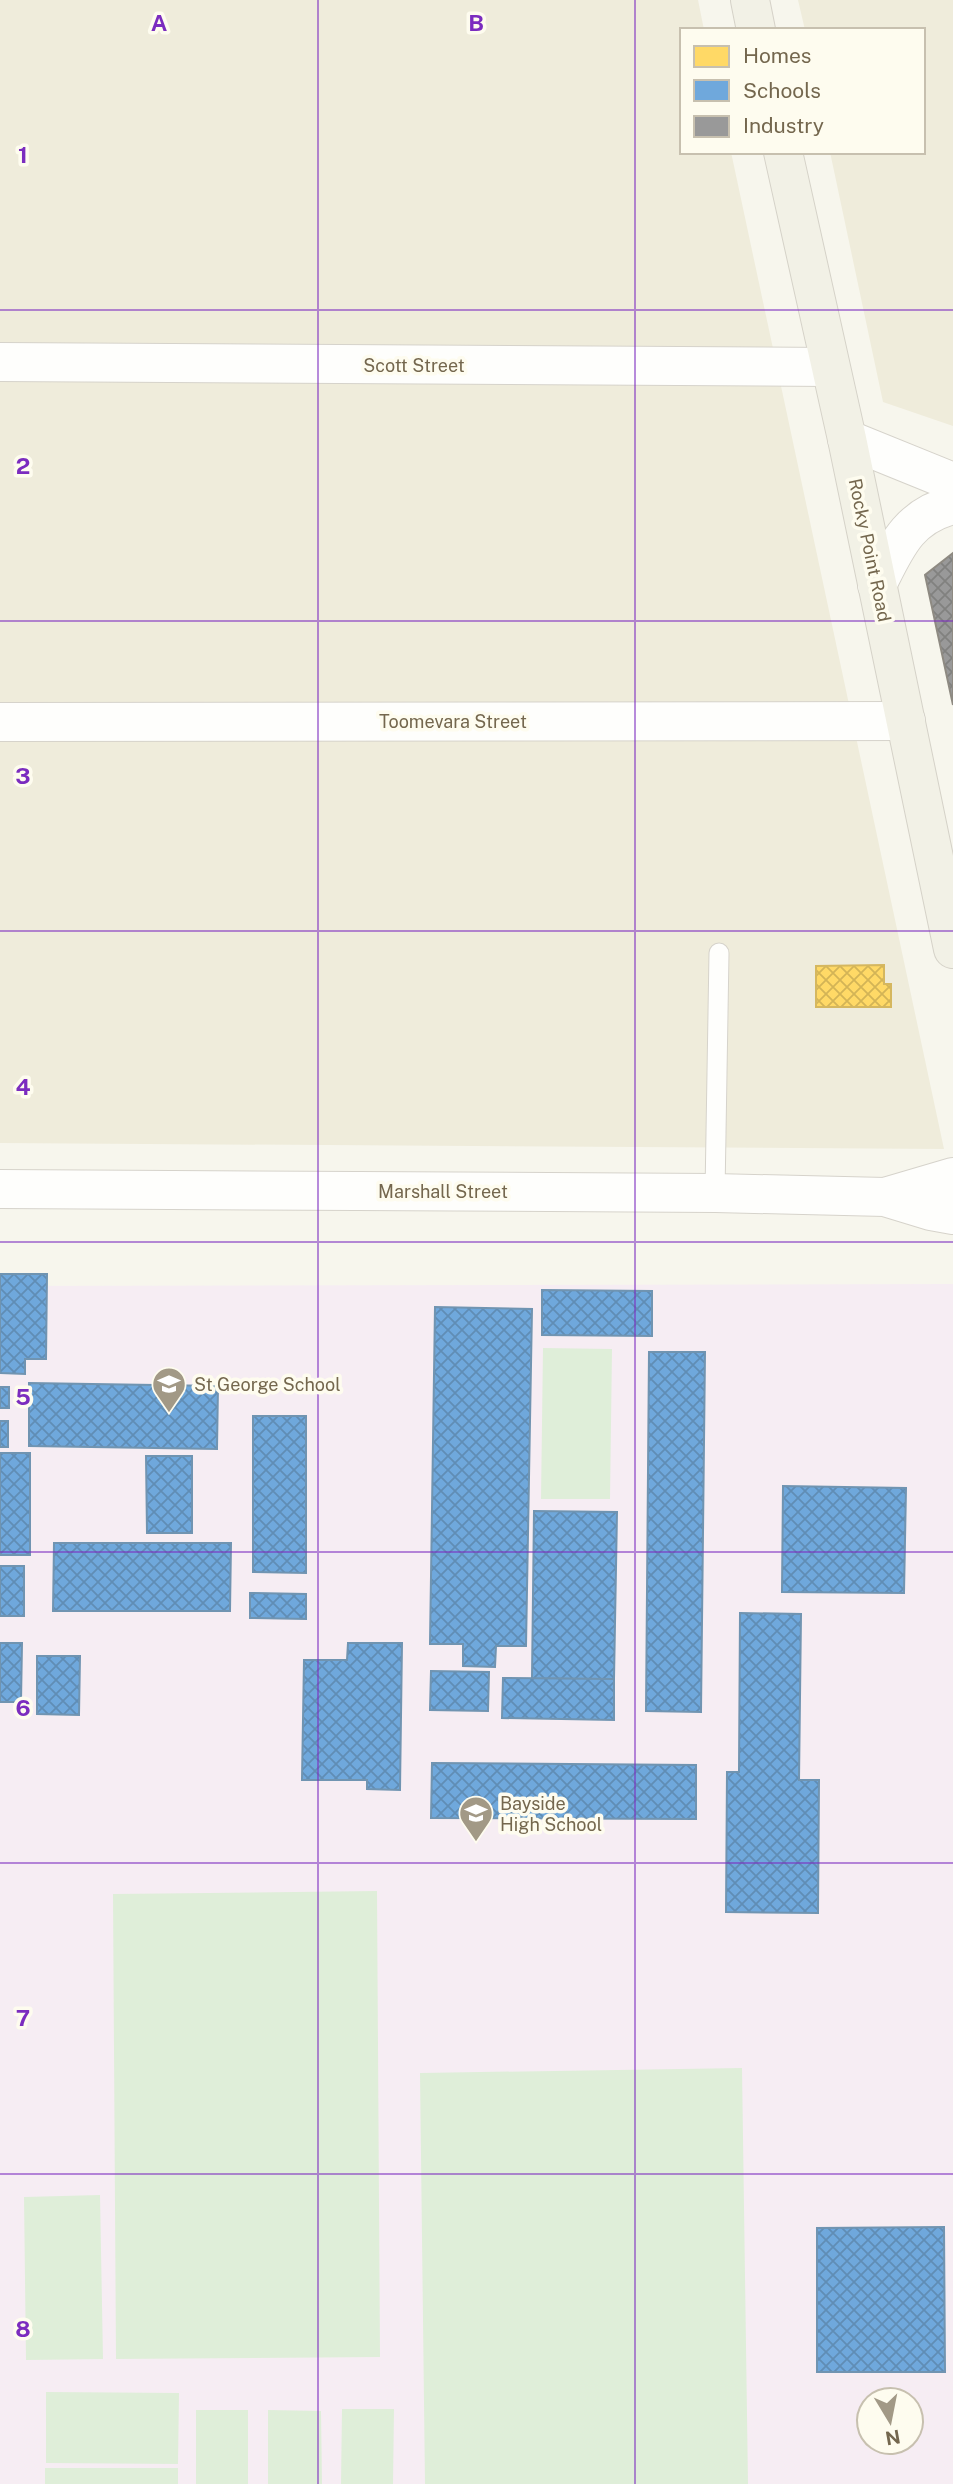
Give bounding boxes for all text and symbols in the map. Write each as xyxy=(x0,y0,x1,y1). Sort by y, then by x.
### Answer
text: A xyxy=(151,9,168,36)
text: B xyxy=(468,9,484,36)
legend xyxy=(680,28,925,154)
text: Homes xyxy=(743,43,811,68)
text: Schools xyxy=(743,78,821,103)
text: Industry xyxy=(743,113,824,138)
text: 1 xyxy=(18,141,28,168)
street label: Scott Street xyxy=(363,355,465,376)
text: 2 xyxy=(16,452,30,479)
street label: Rocky Point Road xyxy=(845,476,895,624)
street label: Toomevara Street xyxy=(379,711,527,732)
text: 3 xyxy=(15,762,31,789)
text: 4 xyxy=(15,1073,31,1100)
street label: Marshall Street xyxy=(378,1181,508,1202)
school or university icon: St George School xyxy=(150,1365,188,1414)
place label: St George School xyxy=(194,1374,341,1395)
text: 5 xyxy=(15,1383,31,1410)
text: 6 xyxy=(15,1694,31,1721)
place label: Bayside High School xyxy=(500,1793,602,1835)
school or university icon: Bayside High School xyxy=(457,1794,495,1843)
text: 7 xyxy=(16,2004,30,2031)
text: 8 xyxy=(15,2315,31,2342)
north arrow xyxy=(855,2386,925,2456)
text: N xyxy=(884,2426,902,2450)

